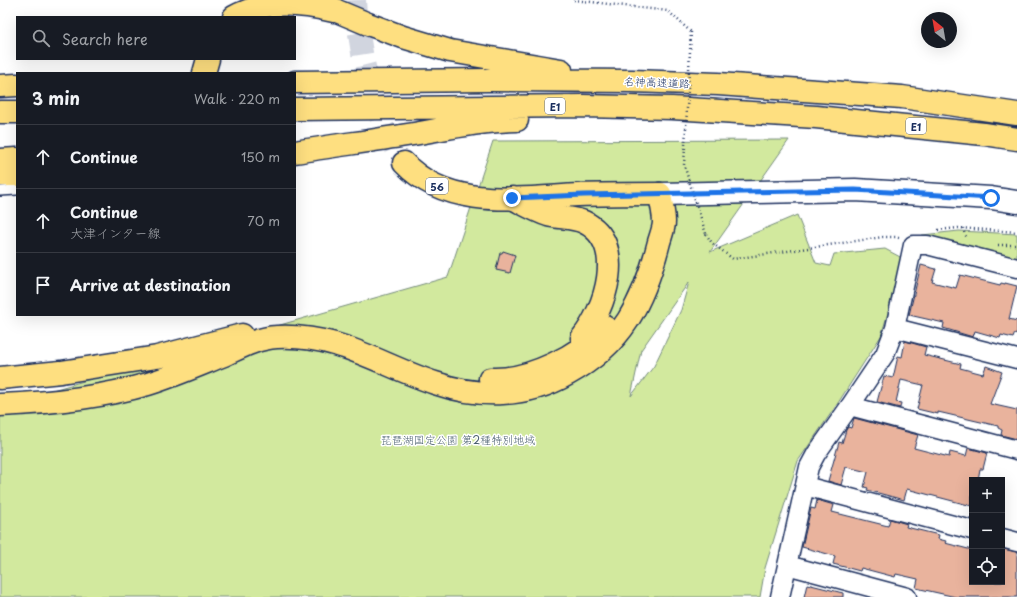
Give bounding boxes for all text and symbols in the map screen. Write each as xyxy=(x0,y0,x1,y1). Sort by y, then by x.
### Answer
north arrow xyxy=(921,12,957,48)
search box xyxy=(16,16,296,60)
icon: search xyxy=(30,27,52,49)
text: Search here xyxy=(62,27,148,50)
street label: 名神高速道路 xyxy=(624,72,690,92)
text: 3 min xyxy=(32,85,80,111)
text: Walk · 220 m xyxy=(194,89,280,108)
road number: E1 xyxy=(545,98,565,114)
road number: E1 xyxy=(906,118,926,134)
text: Continue xyxy=(70,145,138,168)
icon: ahead xyxy=(32,146,54,168)
text: 150 m xyxy=(241,147,280,166)
road number: 56 xyxy=(426,178,448,194)
route end xyxy=(503,189,521,207)
route start xyxy=(982,189,1000,207)
text: Continue xyxy=(70,200,138,223)
icon: ahead xyxy=(32,210,54,232)
text: 70 m xyxy=(247,211,280,230)
text: 大津インター線 xyxy=(70,223,160,242)
text: Arrive at destination xyxy=(70,273,231,296)
icon: arrive xyxy=(32,274,54,296)
park label: 琵琶湖国定公園 第2種特別地域 xyxy=(381,431,535,448)
map controls xyxy=(969,477,1005,585)
button: + xyxy=(969,477,1005,513)
button: − xyxy=(969,513,1005,549)
button: locate xyxy=(969,549,1005,585)

